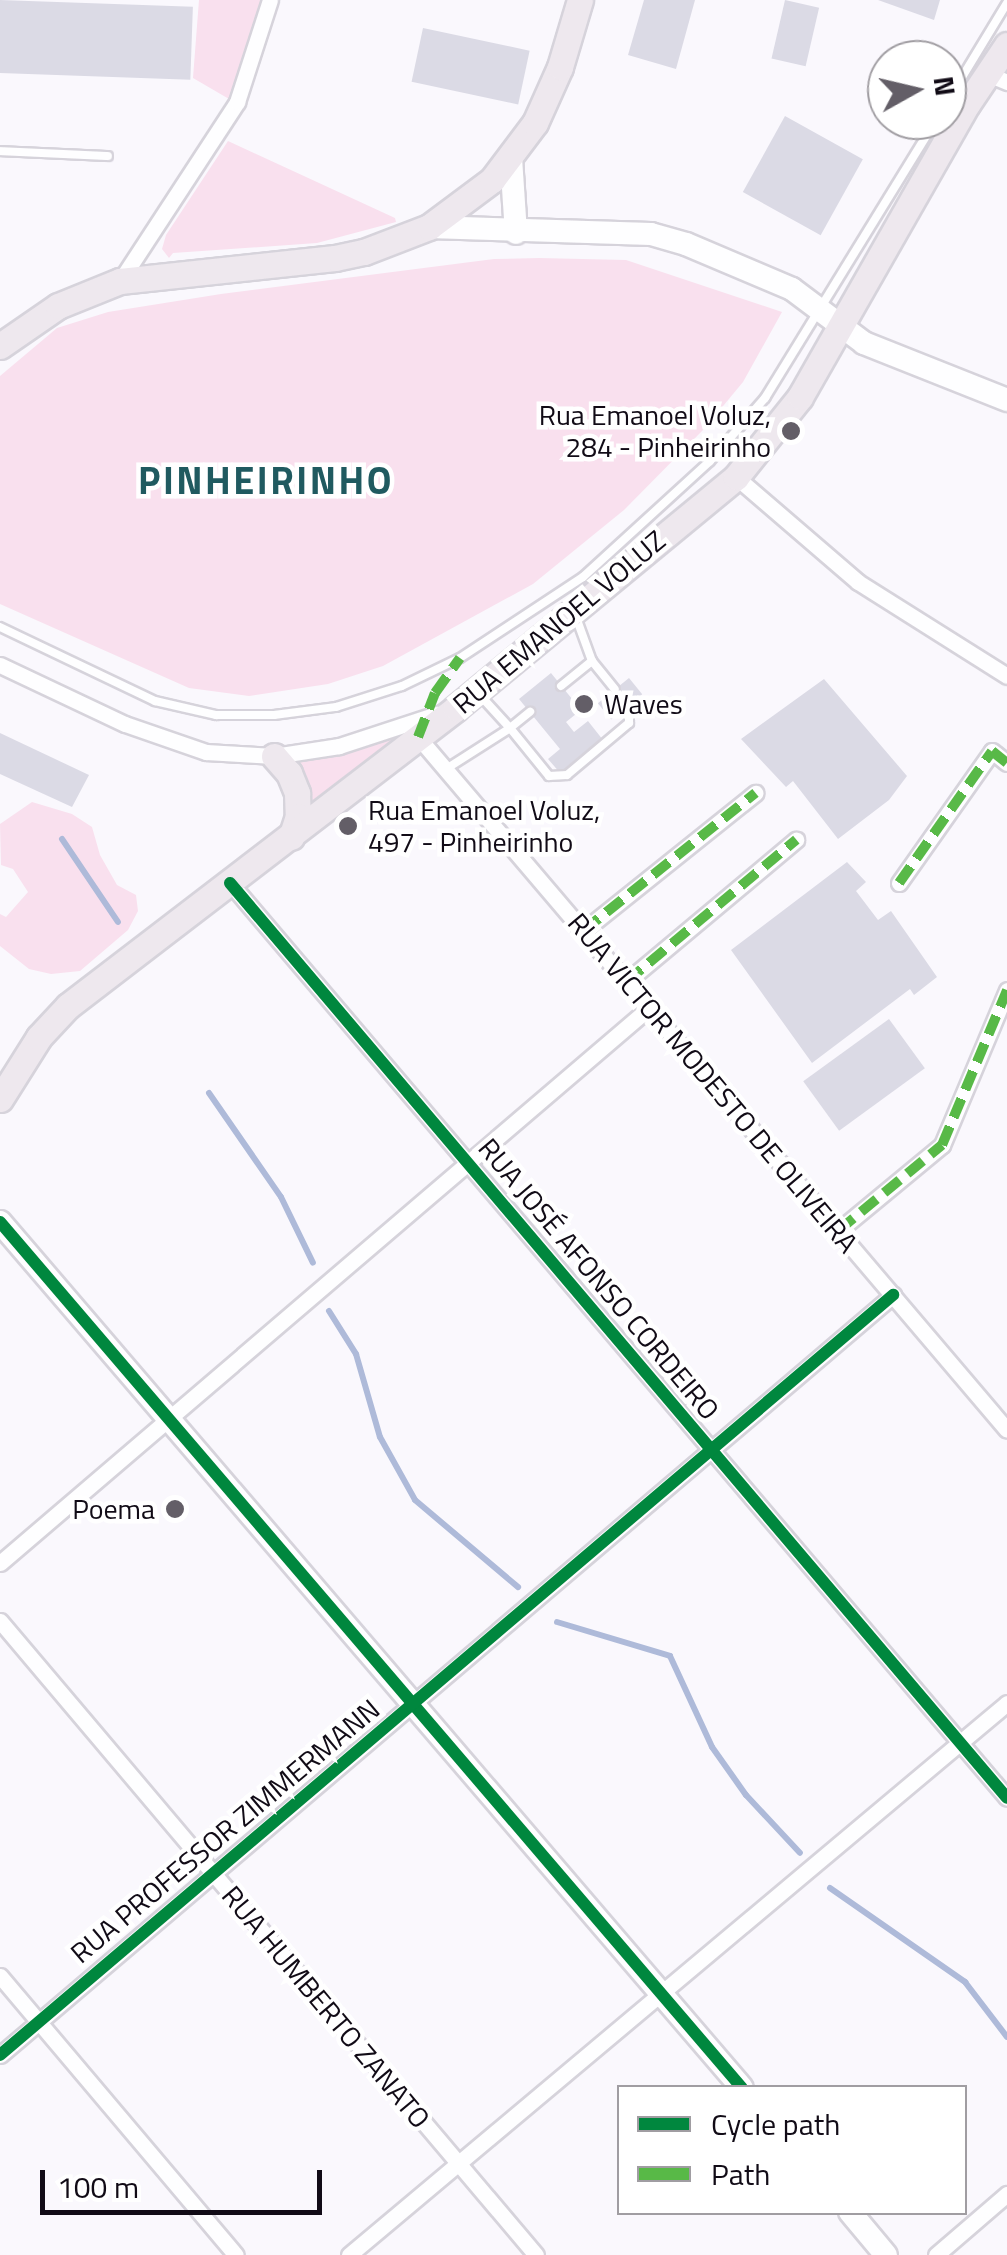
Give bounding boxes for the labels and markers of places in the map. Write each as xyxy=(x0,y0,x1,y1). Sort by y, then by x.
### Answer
place label: Rua Emanoel Voluz, 284 - Pinheirinho xyxy=(539,398,771,464)
marker: Rua Emanoel Voluz, 284 - Pinheirinho xyxy=(780,420,802,442)
place label: Waves xyxy=(604,687,683,721)
marker: Waves xyxy=(573,693,595,715)
place label: Rua Emanoel Voluz, 497 - Pinheirinho xyxy=(368,793,600,859)
marker: Rua Emanoel Voluz, 497 - Pinheirinho xyxy=(337,815,359,837)
place label: Poema xyxy=(72,1492,155,1526)
marker: Poema xyxy=(164,1498,186,1520)

